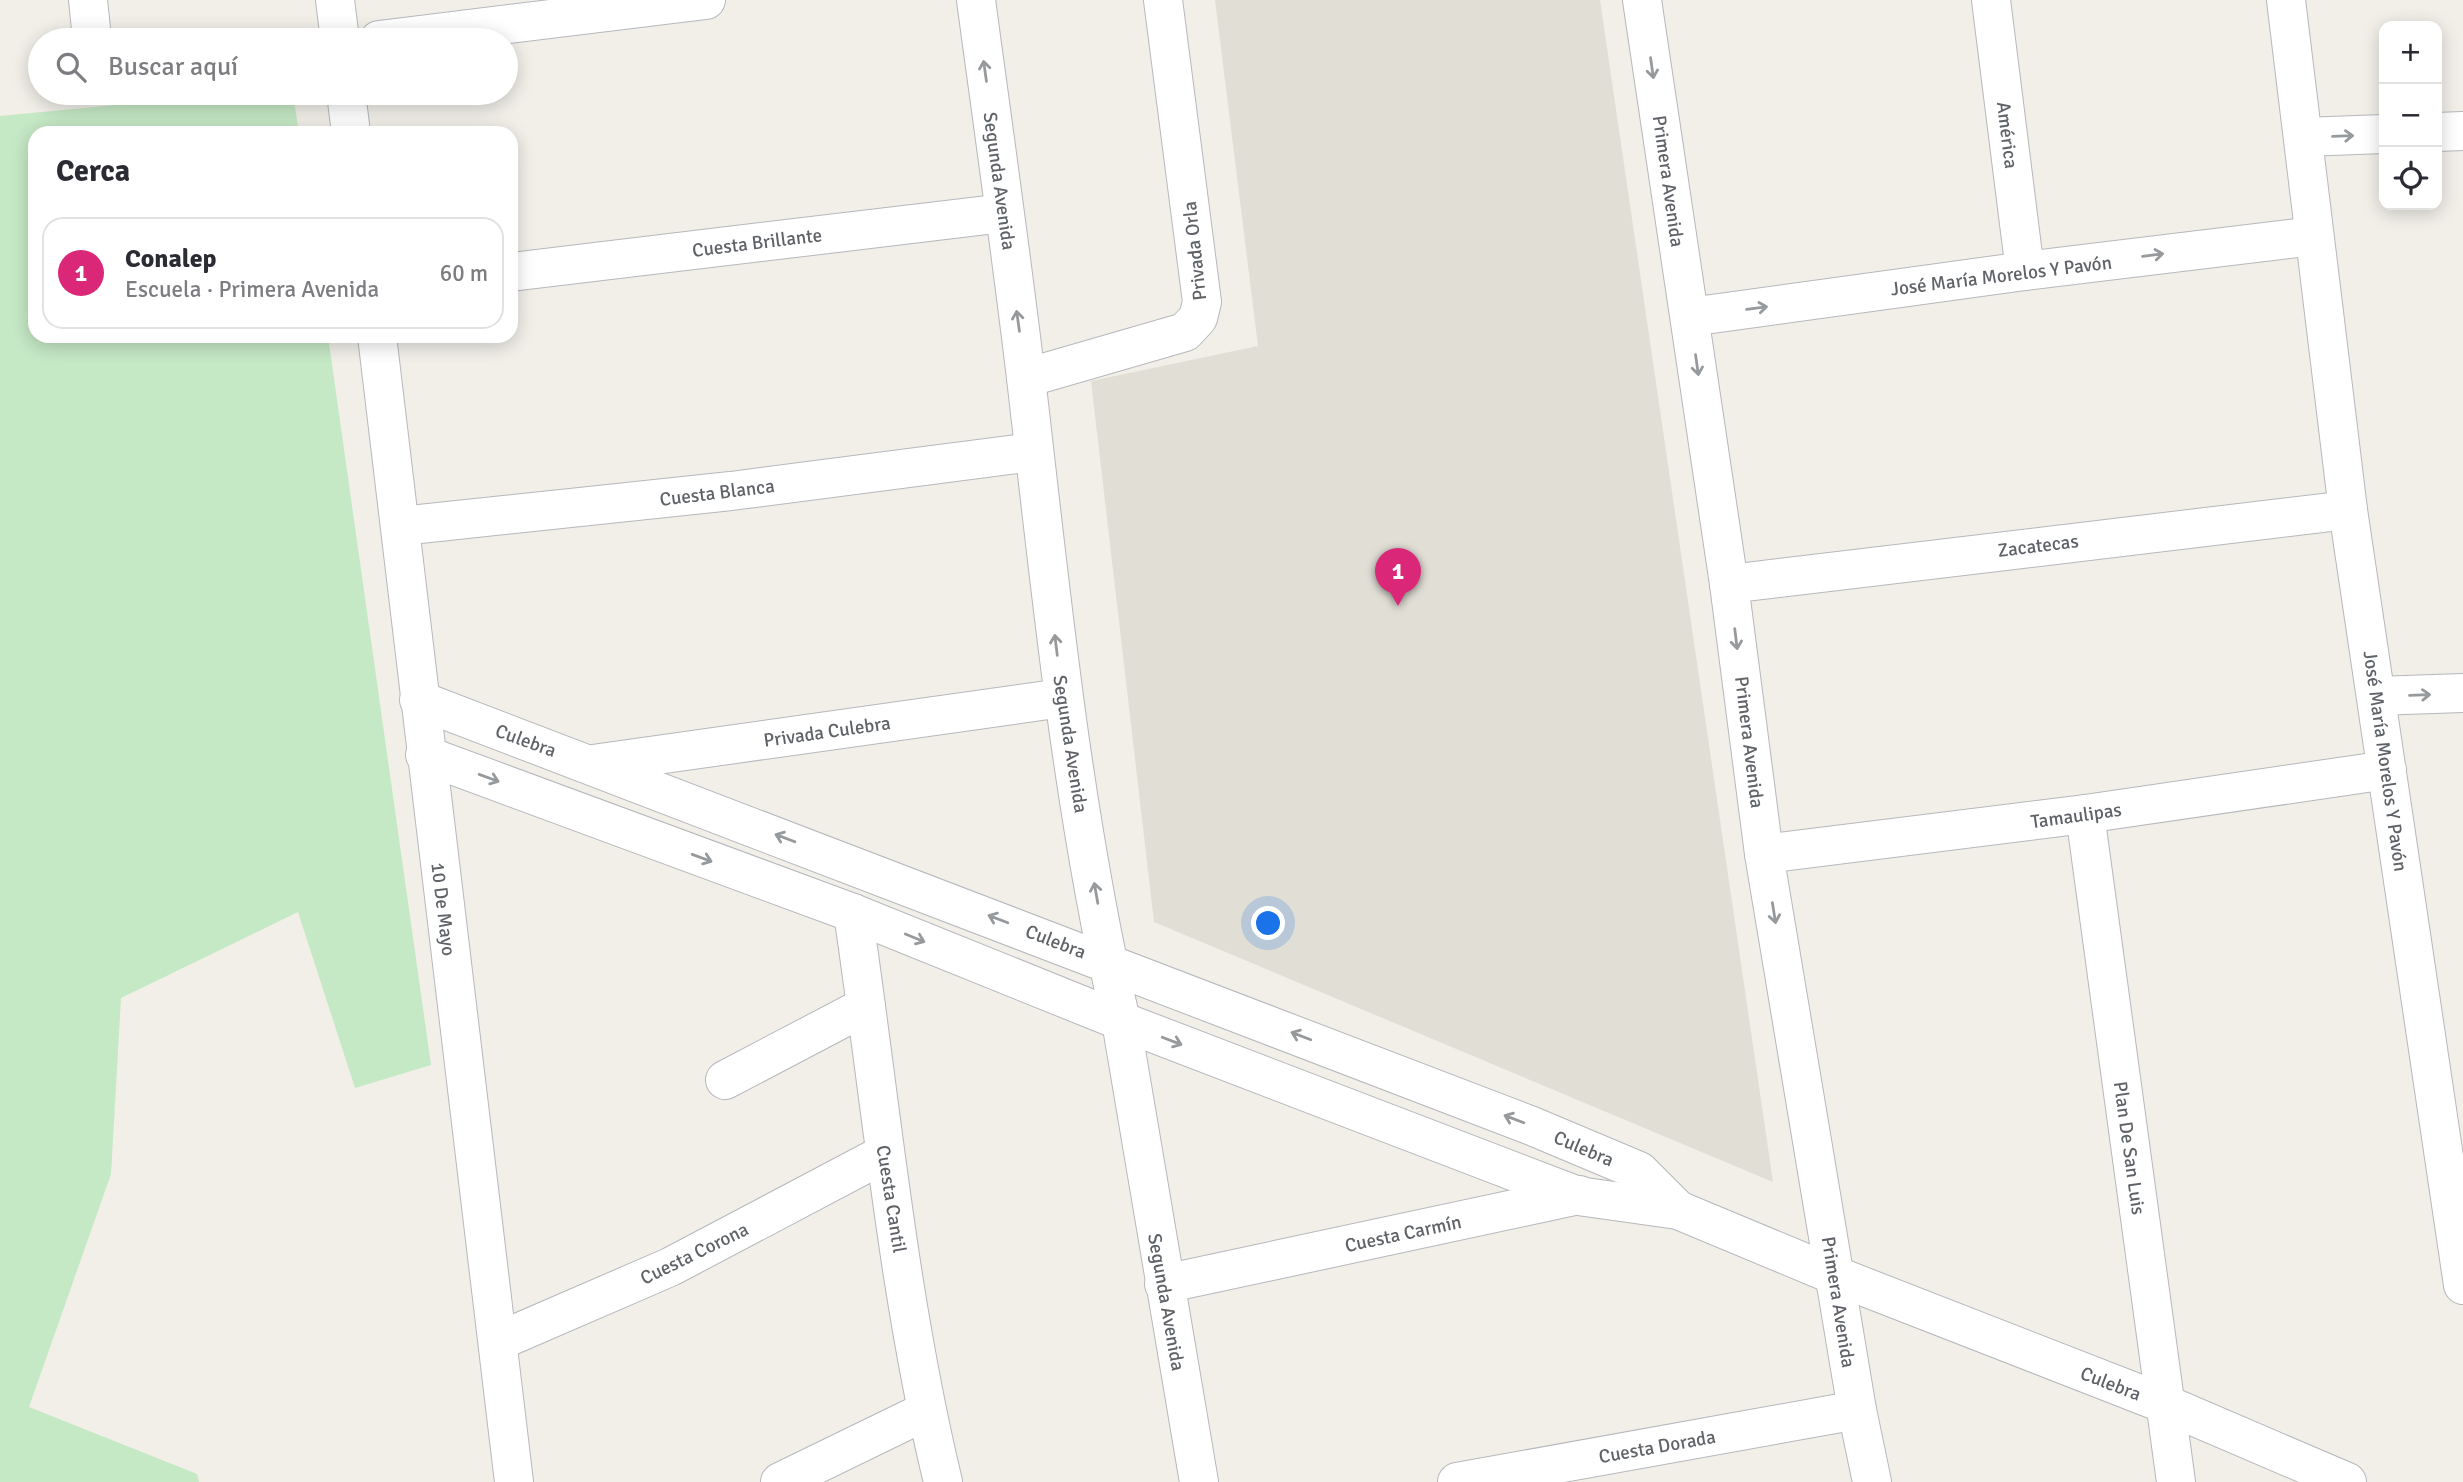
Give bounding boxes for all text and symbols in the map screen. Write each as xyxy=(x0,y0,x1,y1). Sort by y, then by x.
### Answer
map controls xyxy=(2379,21,2442,210)
button: + xyxy=(2379,21,2442,84)
search box xyxy=(28,28,518,105)
icon: search xyxy=(52,48,90,86)
text: Buscar aquí xyxy=(108,51,238,83)
one-way arrow xyxy=(1646,56,1659,78)
one-way arrow xyxy=(979,61,992,83)
button: − xyxy=(2379,84,2442,147)
street label: América xyxy=(1991,100,2023,170)
street label: Segunda Avenida xyxy=(977,111,1021,252)
street label: Primera Avenida xyxy=(1647,114,1689,249)
one-way arrow xyxy=(2332,129,2355,142)
button: locate xyxy=(2379,147,2442,210)
text: Cerca xyxy=(56,153,130,190)
street label: Privada Orla xyxy=(1178,200,1212,302)
street label: Cuesta Brillante xyxy=(691,223,823,263)
text: Conalep xyxy=(125,243,217,275)
one-way arrow xyxy=(2141,249,2163,262)
street label: José María Morelos Y Pavón xyxy=(1889,251,2113,301)
text: 1 xyxy=(75,259,87,288)
text: 60 m xyxy=(440,259,488,288)
text: Escuela · Primera Avenida xyxy=(125,275,379,304)
one-way arrow xyxy=(1745,301,1768,314)
one-way arrow xyxy=(1012,310,1025,333)
one-way arrow xyxy=(1690,353,1703,376)
street label: Cuesta Blanca xyxy=(658,474,776,512)
street label: Zacatecas xyxy=(1996,529,2080,563)
pin: 1 xyxy=(1375,548,1421,606)
one-way arrow xyxy=(1730,627,1743,650)
one-way arrow xyxy=(1049,634,1062,656)
street label: José María Morelos Y Pavón xyxy=(2358,649,2412,873)
street label: Segunda Avenida xyxy=(1047,674,1093,815)
street label: Primera Avenida xyxy=(1729,675,1769,809)
one-way arrow xyxy=(2408,688,2431,701)
street label: Privada Culebra xyxy=(762,711,892,753)
street label: Culebra xyxy=(492,719,559,763)
one-way arrow xyxy=(478,773,499,786)
street label: Tamaulipas xyxy=(2029,798,2123,834)
one-way arrow xyxy=(775,831,797,844)
one-way arrow xyxy=(691,852,713,865)
street label: 10 De Mayo xyxy=(425,861,461,957)
one-way arrow xyxy=(1088,882,1102,905)
one-way arrow xyxy=(1768,901,1781,924)
your location xyxy=(1251,906,1285,940)
one-way arrow xyxy=(987,912,1009,924)
street label: Culebra xyxy=(1022,919,1089,964)
one-way arrow xyxy=(904,933,925,946)
one-way arrow xyxy=(1291,1029,1313,1042)
one-way arrow xyxy=(1160,1035,1182,1048)
street label: Plan De San Luis xyxy=(2108,1080,2150,1216)
one-way arrow xyxy=(1503,1111,1525,1124)
street label: Culebra xyxy=(1550,1126,1617,1172)
street label: Cuesta Cantil xyxy=(871,1144,911,1255)
street label: Cuesta Carmín xyxy=(1343,1210,1464,1258)
street label: Cuesta Corona xyxy=(636,1217,753,1290)
street label: Segunda Avenida xyxy=(1142,1232,1190,1373)
street label: Primera Avenida xyxy=(1816,1235,1860,1370)
street label: Culebra xyxy=(2077,1361,2144,1406)
street label: Cuesta Dorada xyxy=(1597,1425,1718,1469)

